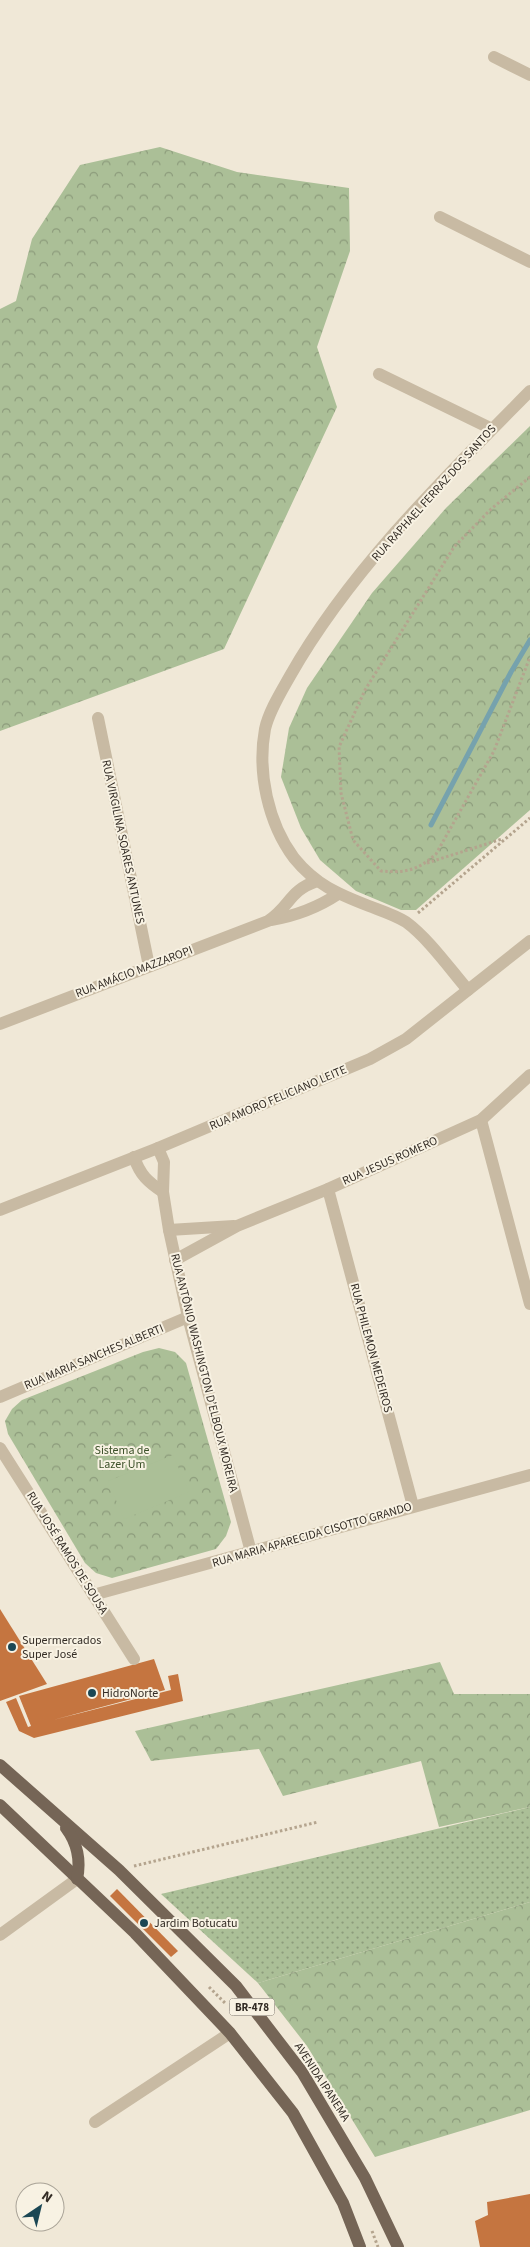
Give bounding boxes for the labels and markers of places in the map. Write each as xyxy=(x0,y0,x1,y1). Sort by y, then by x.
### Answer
place label: Supermercados Super José xyxy=(22,1632,101,1663)
marker: Supermercados Super José xyxy=(6,1641,18,1653)
place label: HidroNorte xyxy=(102,1685,158,1702)
marker: HidroNorte xyxy=(86,1687,98,1699)
place label: Jardim Botucatu xyxy=(154,1915,238,1932)
marker: Jardim Botucatu xyxy=(138,1917,150,1929)

